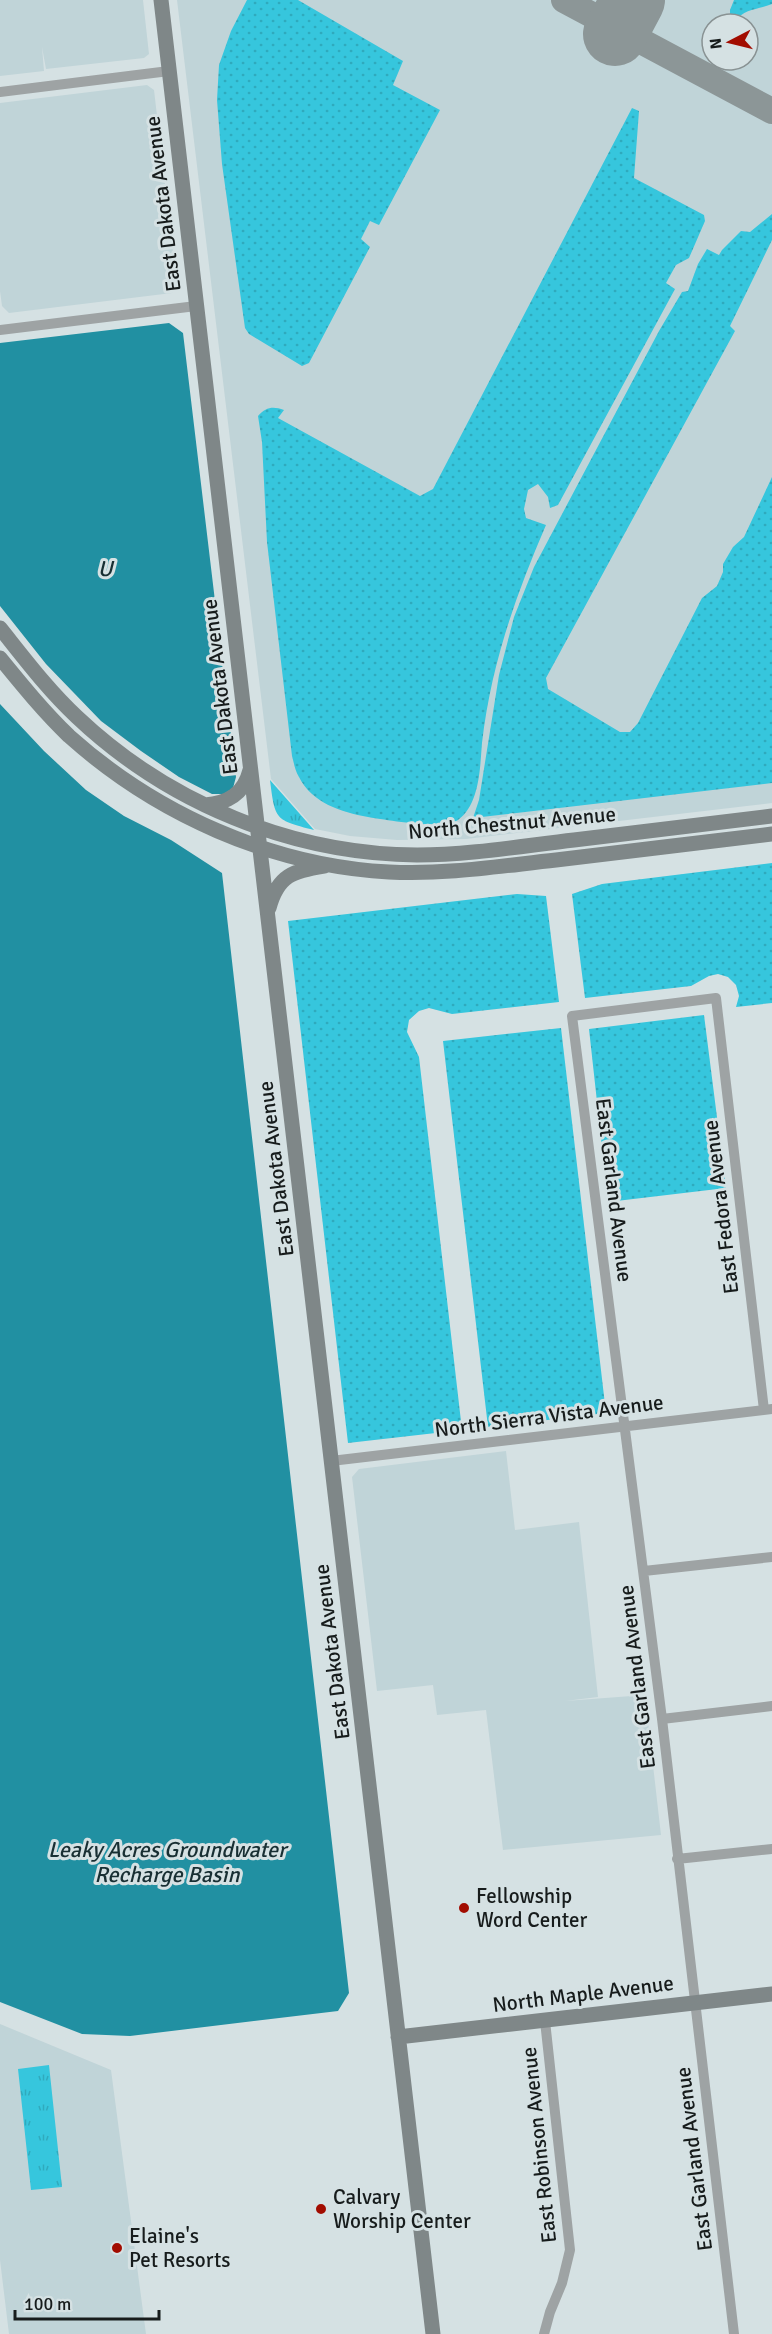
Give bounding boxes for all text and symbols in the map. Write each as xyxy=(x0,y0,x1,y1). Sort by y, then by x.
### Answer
north arrow xyxy=(700,12,760,72)
text: N xyxy=(706,37,727,50)
street label: East Dakota Avenue xyxy=(139,115,187,293)
water label: U xyxy=(98,555,115,582)
street label: East Dakota Avenue xyxy=(196,598,244,776)
street label: North Chestnut Avenue xyxy=(407,801,617,845)
street label: East Dakota Avenue xyxy=(252,1080,300,1258)
street label: East Garland Avenue xyxy=(590,1097,638,1283)
street label: East Fedora Avenue xyxy=(697,1119,745,1295)
street label: North Sierra Vista Avenue xyxy=(433,1389,665,1443)
street label: East Dakota Avenue xyxy=(308,1563,356,1741)
street label: East Garland Avenue xyxy=(613,1584,661,1770)
water label: Leaky Acres Groundwater Recharge Basin xyxy=(48,1836,289,1888)
place label: Fellowship Word Center xyxy=(476,1883,587,1933)
marker: Fellowship Word Center xyxy=(457,1901,471,1915)
street label: North Maple Avenue xyxy=(491,1970,675,2018)
street label: East Robinson Avenue xyxy=(516,2046,562,2244)
street label: East Garland Avenue xyxy=(670,2066,718,2252)
place label: Calvary Worship Center xyxy=(333,2184,471,2234)
marker: Calvary Worship Center xyxy=(314,2202,328,2216)
place label: Elaine's Pet Resorts xyxy=(129,2223,230,2273)
marker: Elaine's Pet Resorts xyxy=(110,2241,124,2255)
scale bar xyxy=(15,2283,159,2321)
text: 100 m xyxy=(24,2293,71,2315)

